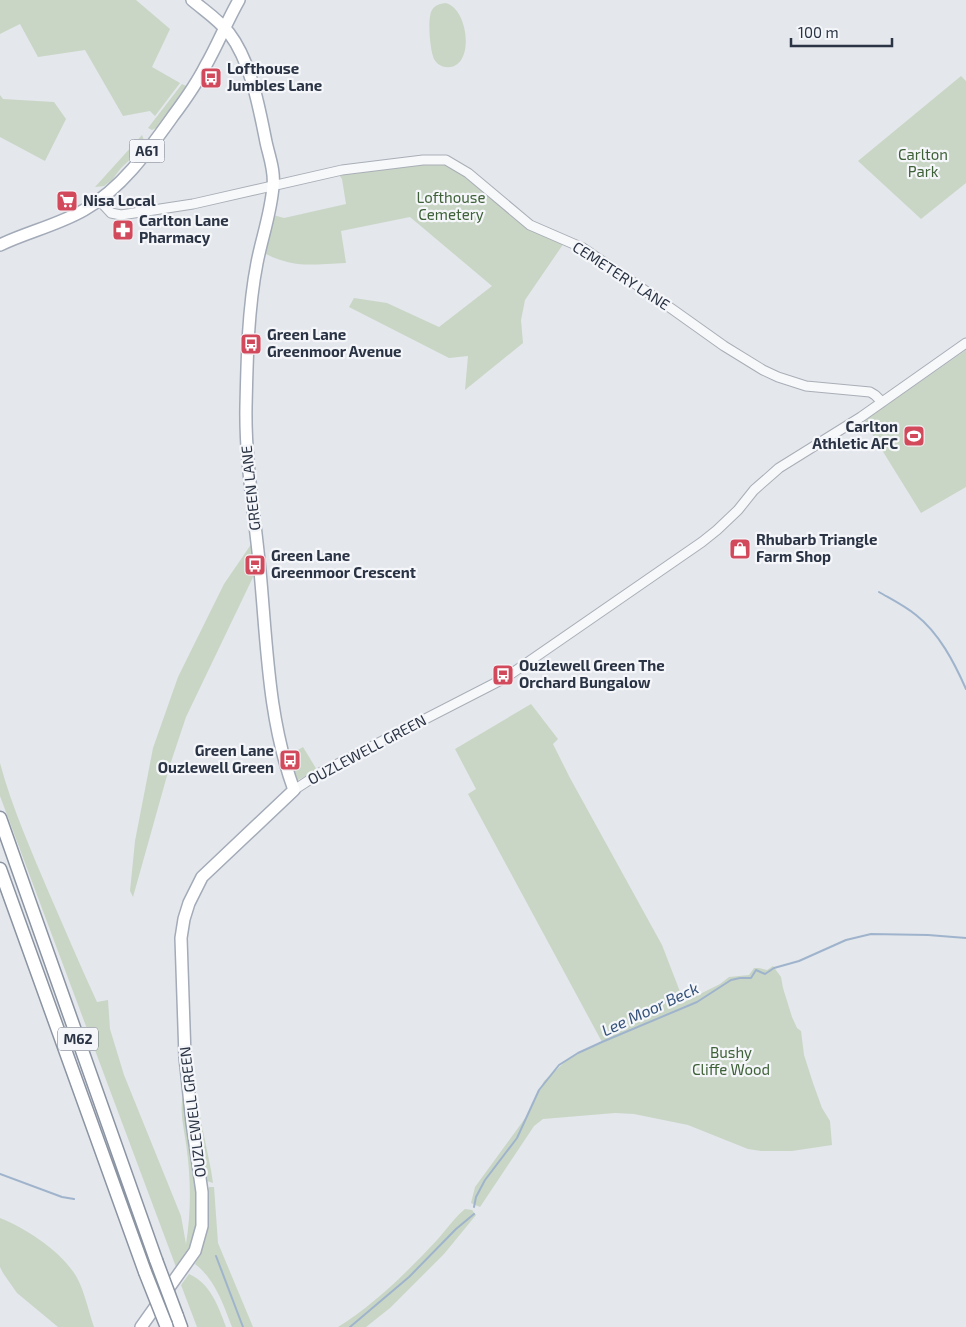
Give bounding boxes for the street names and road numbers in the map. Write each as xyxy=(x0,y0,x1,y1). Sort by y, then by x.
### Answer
road number: A61 xyxy=(130,140,164,162)
street label: CEMETERY LANE xyxy=(570,237,674,313)
street label: GREEN LANE xyxy=(237,445,263,532)
street label: OUZLEWELL GREEN xyxy=(304,710,429,788)
road number: M62 xyxy=(58,1028,98,1050)
street label: OUZLEWELL GREEN xyxy=(175,1046,209,1179)

